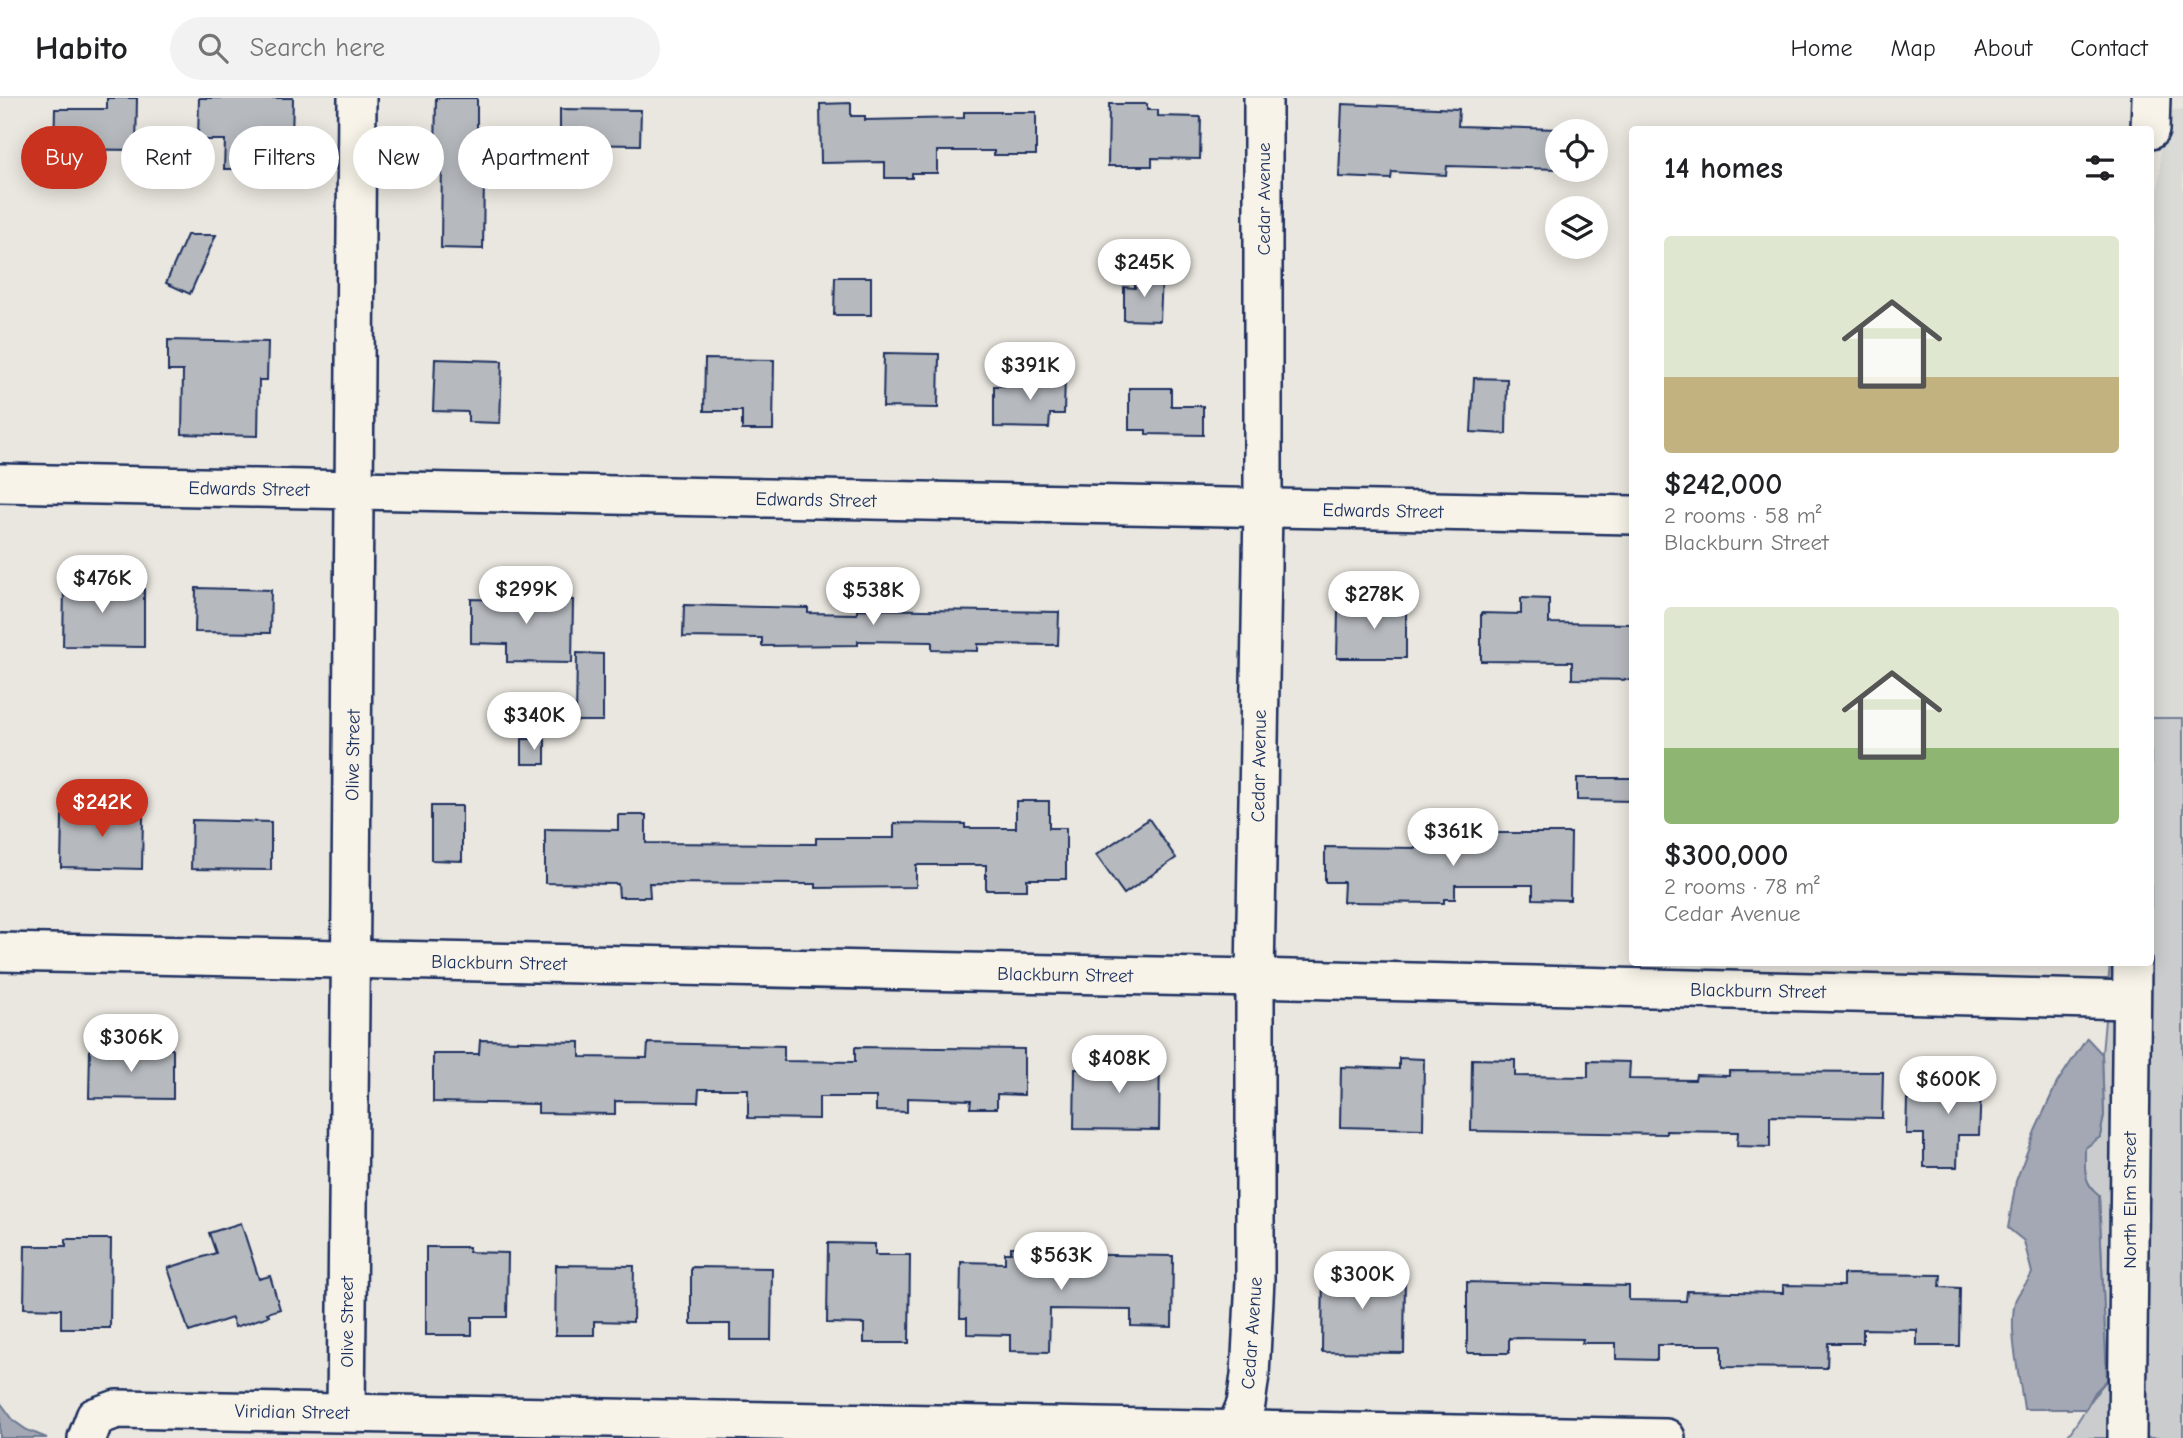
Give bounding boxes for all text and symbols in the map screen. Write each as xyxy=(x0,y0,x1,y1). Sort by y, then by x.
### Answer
search box xyxy=(170,17,660,80)
text: Habito xyxy=(35,29,128,67)
icon: search xyxy=(194,29,232,67)
text: Search here xyxy=(250,33,385,63)
text: Home xyxy=(1791,34,1852,62)
text: Map xyxy=(1890,34,1936,62)
text: About xyxy=(1974,34,2032,62)
text: Contact xyxy=(2070,34,2148,62)
map controls xyxy=(1545,119,1608,259)
button: locate xyxy=(1545,119,1608,182)
chip: Buy xyxy=(21,126,107,189)
chip: Rent xyxy=(121,126,215,189)
chip: Filters xyxy=(229,126,339,189)
chip: New xyxy=(353,126,444,189)
chip: Apartment xyxy=(458,126,613,189)
street label: Cedar Avenue xyxy=(1253,143,1275,255)
icon: filters xyxy=(2081,149,2119,187)
text: 14 homes xyxy=(1664,151,1783,186)
button: layers xyxy=(1545,196,1608,259)
pin: $245K xyxy=(1095,240,1193,299)
text: $245K xyxy=(1114,248,1174,275)
icon: home xyxy=(1829,281,1955,407)
pin: $391K xyxy=(981,342,1079,402)
text: $391K xyxy=(1000,351,1060,378)
text: $242,000 xyxy=(1664,467,1782,502)
street label: Edwards Street xyxy=(188,477,310,501)
street label: Edwards Street xyxy=(755,488,877,512)
street label: Edwards Street xyxy=(1322,499,1444,523)
text: 2 rooms · 58 m² xyxy=(1664,502,1822,529)
text: Blackburn Street xyxy=(1664,529,1829,556)
pin: $476K xyxy=(53,556,151,615)
text: $476K xyxy=(73,564,132,591)
pin: $299K xyxy=(477,566,575,626)
pin: $538K xyxy=(824,568,922,627)
pin: $278K xyxy=(1325,572,1423,631)
text: $299K xyxy=(495,575,557,602)
text: $538K xyxy=(842,576,904,603)
text: $278K xyxy=(1344,580,1404,607)
icon: home xyxy=(1829,652,1955,778)
pin: $340K xyxy=(485,692,583,752)
text: $340K xyxy=(503,701,565,728)
street label: Olive Street xyxy=(341,708,365,801)
street label: Cedar Avenue xyxy=(1247,709,1271,823)
pin: $242K xyxy=(53,780,151,839)
text: $242K xyxy=(72,788,132,815)
pin: $361K xyxy=(1404,808,1502,868)
text: $361K xyxy=(1423,817,1483,844)
text: $300,000 xyxy=(1664,838,1788,873)
text: 2 rooms · 78 m² xyxy=(1664,873,1820,900)
text: Cedar Avenue xyxy=(1664,900,1801,927)
street label: Blackburn Street xyxy=(431,951,568,975)
street label: Blackburn Street xyxy=(997,963,1134,987)
street label: Blackburn Street xyxy=(1690,979,1827,1003)
pin: $306K xyxy=(82,1014,180,1074)
text: $306K xyxy=(99,1023,163,1050)
pin: $408K xyxy=(1070,1035,1168,1095)
text: $408K xyxy=(1088,1044,1150,1071)
pin: $600K xyxy=(1899,1056,1997,1116)
text: $600K xyxy=(1915,1065,1981,1092)
street label: North Elm Street xyxy=(2119,1131,2141,1269)
pin: $563K xyxy=(1012,1232,1110,1292)
text: $563K xyxy=(1030,1241,1092,1268)
pin: $300K xyxy=(1313,1252,1411,1311)
text: $300K xyxy=(1330,1260,1394,1287)
street label: Olive Street xyxy=(336,1276,358,1368)
street label: Cedar Avenue xyxy=(1237,1276,1267,1390)
street label: Viridian Street xyxy=(234,1400,350,1424)

